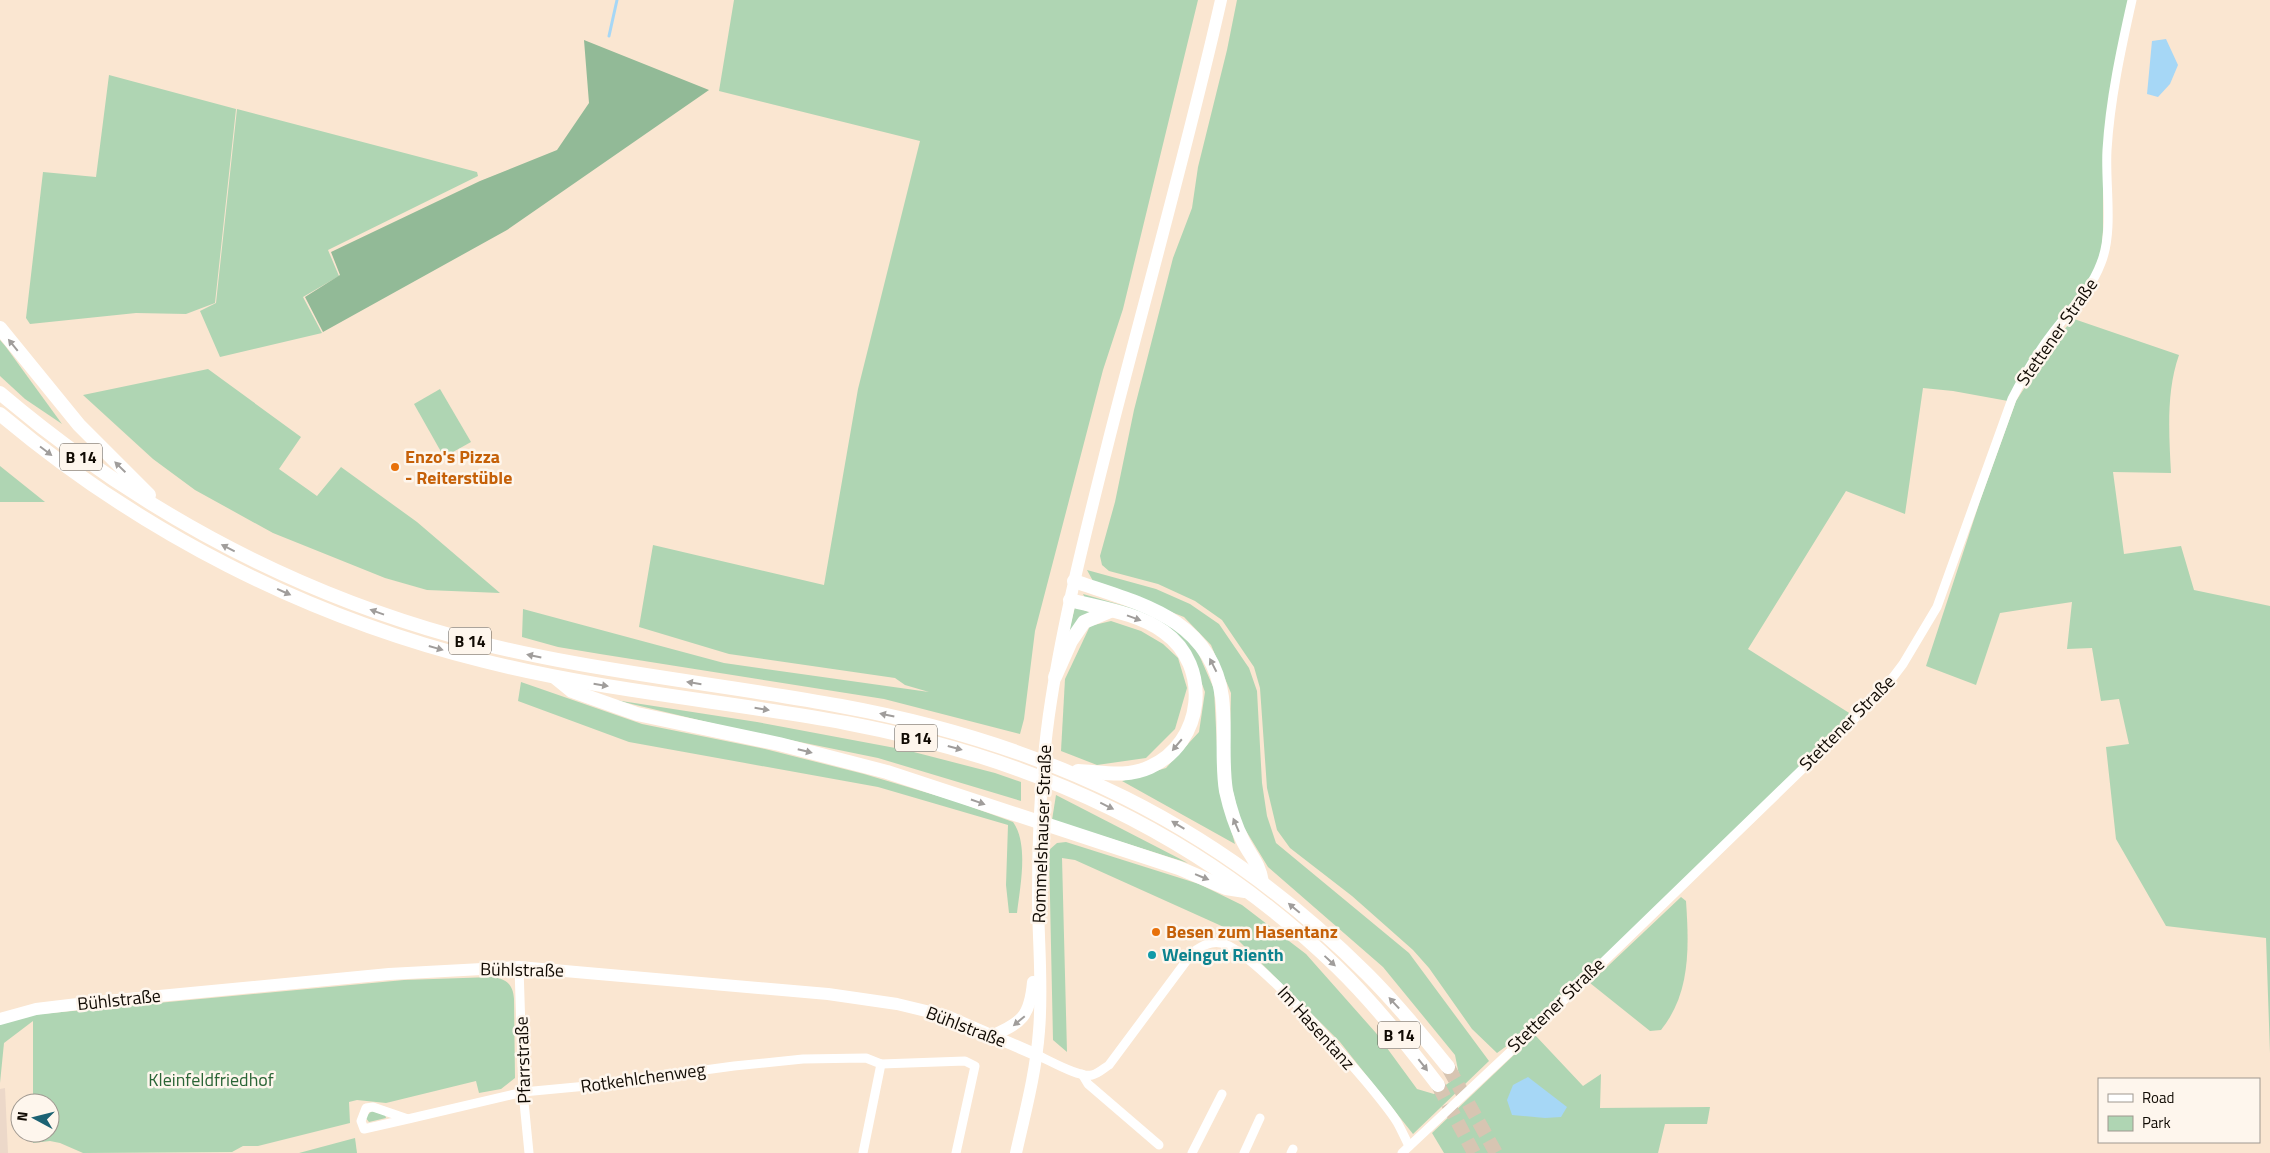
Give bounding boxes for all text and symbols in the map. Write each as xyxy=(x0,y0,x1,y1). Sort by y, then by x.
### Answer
street label: Stettener Straße xyxy=(2009,272,2104,391)
one-way arrow xyxy=(8,339,19,352)
place label: Enzo's Pizza - Reiterstüble xyxy=(405,443,512,491)
road number: B 14 xyxy=(60,444,102,471)
one-way arrow xyxy=(39,446,53,456)
one-way arrow xyxy=(114,461,126,473)
marker: Enzo's Pizza - Reiterstüble xyxy=(389,461,401,473)
one-way arrow xyxy=(221,544,236,552)
one-way arrow xyxy=(277,589,291,597)
one-way arrow xyxy=(369,608,384,616)
one-way arrow xyxy=(1126,615,1141,622)
road number: B 14 xyxy=(449,627,491,654)
one-way arrow xyxy=(428,644,444,652)
one-way arrow xyxy=(525,651,541,659)
one-way arrow xyxy=(1209,658,1217,673)
street label: Stettener Straße xyxy=(1792,668,1901,777)
one-way arrow xyxy=(686,678,702,686)
one-way arrow xyxy=(594,681,610,689)
one-way arrow xyxy=(754,706,770,714)
one-way arrow xyxy=(880,711,895,719)
road number: B 14 xyxy=(895,724,937,751)
one-way arrow xyxy=(1172,739,1183,752)
street label: Rommelshauser Straße xyxy=(1025,744,1058,924)
one-way arrow xyxy=(948,745,963,753)
one-way arrow xyxy=(798,747,813,755)
one-way arrow xyxy=(971,798,986,806)
one-way arrow xyxy=(1100,802,1114,810)
one-way arrow xyxy=(1231,818,1239,832)
one-way arrow xyxy=(1172,821,1185,830)
one-way arrow xyxy=(1195,873,1210,881)
one-way arrow xyxy=(1288,902,1301,913)
place label: Besen zum Hasentanz xyxy=(1166,918,1338,945)
marker: Besen zum Hasentanz xyxy=(1150,926,1162,938)
place label: Weingut Rienth xyxy=(1162,941,1284,968)
marker: Weingut Rienth xyxy=(1146,949,1158,961)
street label: Stettener Straße xyxy=(1501,951,1610,1058)
street label: Bühlstraße xyxy=(480,955,564,984)
one-way arrow xyxy=(1324,955,1336,967)
street label: Im Hasentanz xyxy=(1271,980,1361,1076)
street label: Bühlstraße xyxy=(76,982,162,1017)
one-way arrow xyxy=(1388,997,1400,1009)
street label: Bühlstraße xyxy=(922,999,1010,1054)
one-way arrow xyxy=(1012,1015,1025,1026)
street label: Pfarrstraße xyxy=(507,1016,538,1104)
road number: B 14 xyxy=(1378,1022,1420,1048)
street label: Rotkehlchenweg xyxy=(579,1055,707,1100)
one-way arrow xyxy=(1418,1059,1429,1072)
park label: Kleinfeldfriedhof xyxy=(148,1066,274,1093)
legend xyxy=(2098,1078,2260,1143)
text: Road xyxy=(2142,1086,2174,1109)
north arrow xyxy=(10,1093,60,1143)
text: N xyxy=(11,1110,33,1122)
text: Park xyxy=(2142,1111,2171,1134)

